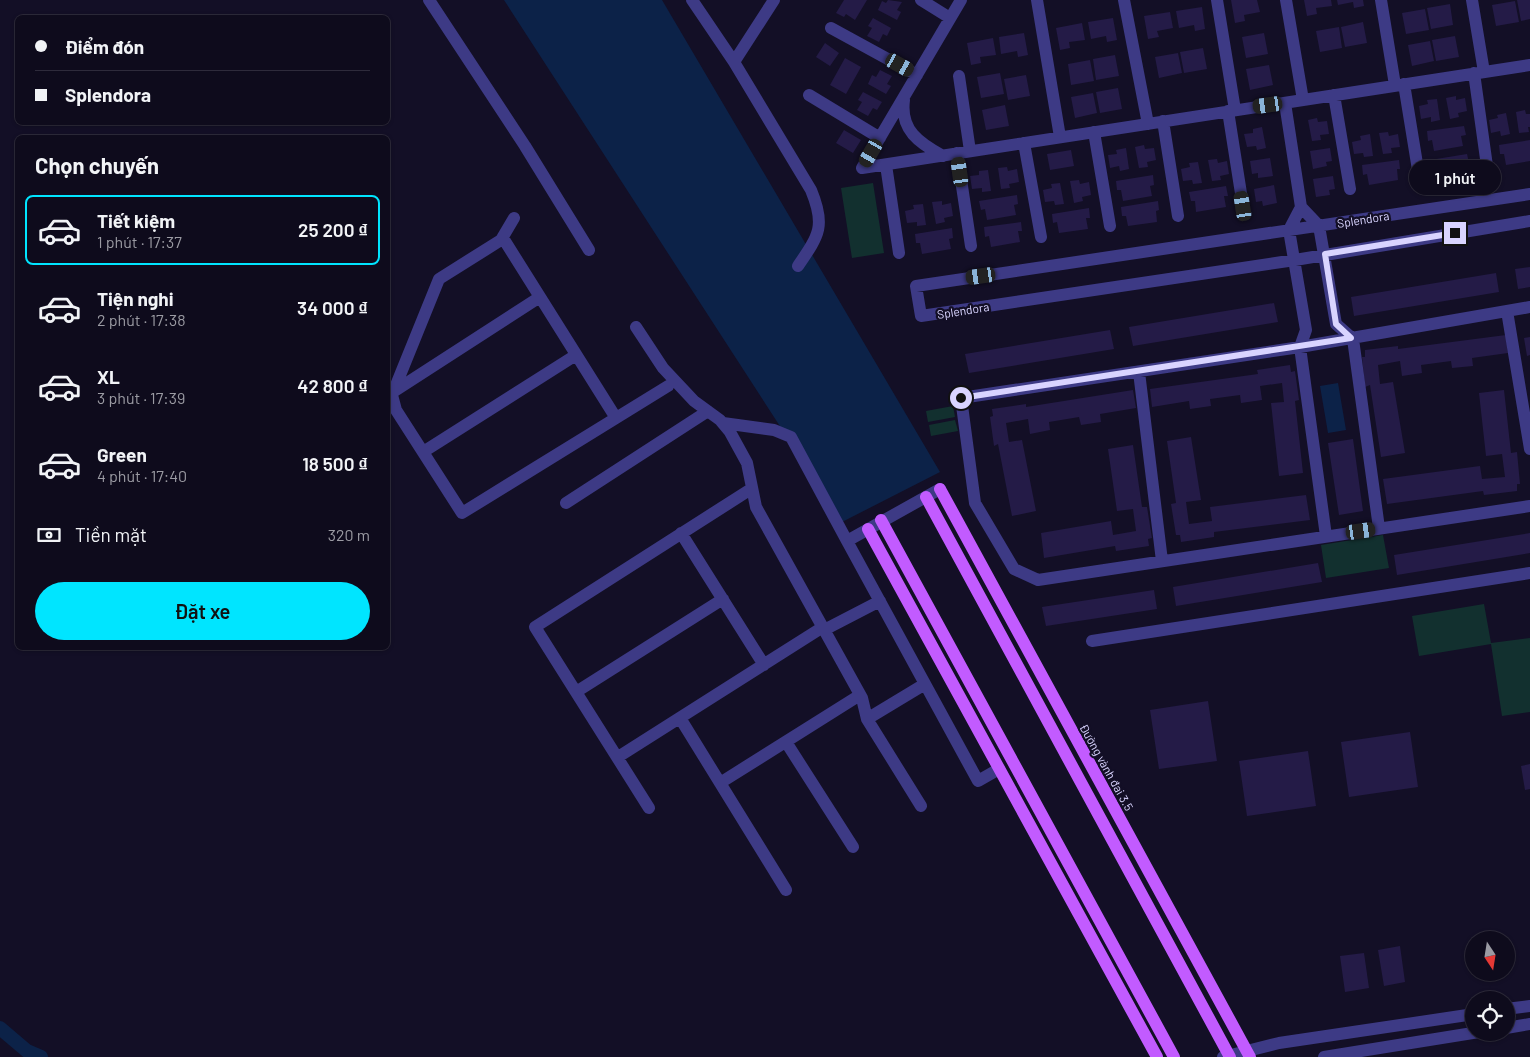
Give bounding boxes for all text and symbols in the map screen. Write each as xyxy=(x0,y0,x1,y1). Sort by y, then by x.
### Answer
text: Điểm đón xyxy=(65,35,144,58)
car xyxy=(883,51,916,79)
text: Splendora xyxy=(65,83,151,106)
car xyxy=(1252,95,1283,115)
car xyxy=(857,136,884,170)
text: Chọn chuyến xyxy=(35,152,159,178)
car xyxy=(950,156,969,188)
callout: 1 phút xyxy=(1409,160,1501,196)
text: 1 phút xyxy=(1434,168,1476,187)
car xyxy=(1233,190,1252,222)
icon: car xyxy=(37,208,82,253)
street label: Splendora xyxy=(1336,208,1390,230)
text: Tiết kiệm xyxy=(97,209,175,232)
text: 25 200 ₫ xyxy=(298,218,368,241)
route end xyxy=(1444,222,1466,244)
text: 1 phút · 17:37 xyxy=(97,232,182,251)
car xyxy=(965,266,996,286)
icon: car xyxy=(37,286,82,331)
text: Tiện nghi xyxy=(97,287,174,310)
text: 34 000 ₫ xyxy=(297,296,368,319)
street label: Splendora xyxy=(936,299,990,321)
text: 2 phút · 17:38 xyxy=(97,310,186,329)
icon: car xyxy=(37,364,82,409)
text: XL xyxy=(97,365,120,388)
text: 42 800 ₫ xyxy=(297,374,368,397)
route start xyxy=(950,387,972,409)
text: 3 phút · 17:39 xyxy=(97,388,185,407)
icon: car xyxy=(37,442,82,487)
text: Green xyxy=(97,443,147,466)
text: 18 500 ₫ xyxy=(302,452,368,475)
text: 4 phút · 17:40 xyxy=(97,466,187,485)
icon: cash xyxy=(35,521,63,549)
car xyxy=(1345,521,1376,541)
text: Tiền mặt xyxy=(75,523,147,546)
text: 320 m xyxy=(328,525,370,544)
button: Đặt xe xyxy=(35,582,370,640)
street label: Đường vành đai 3.5 xyxy=(1077,721,1137,813)
north arrow xyxy=(1465,931,1515,981)
map controls xyxy=(1465,931,1515,1041)
button: locate xyxy=(1465,991,1515,1041)

